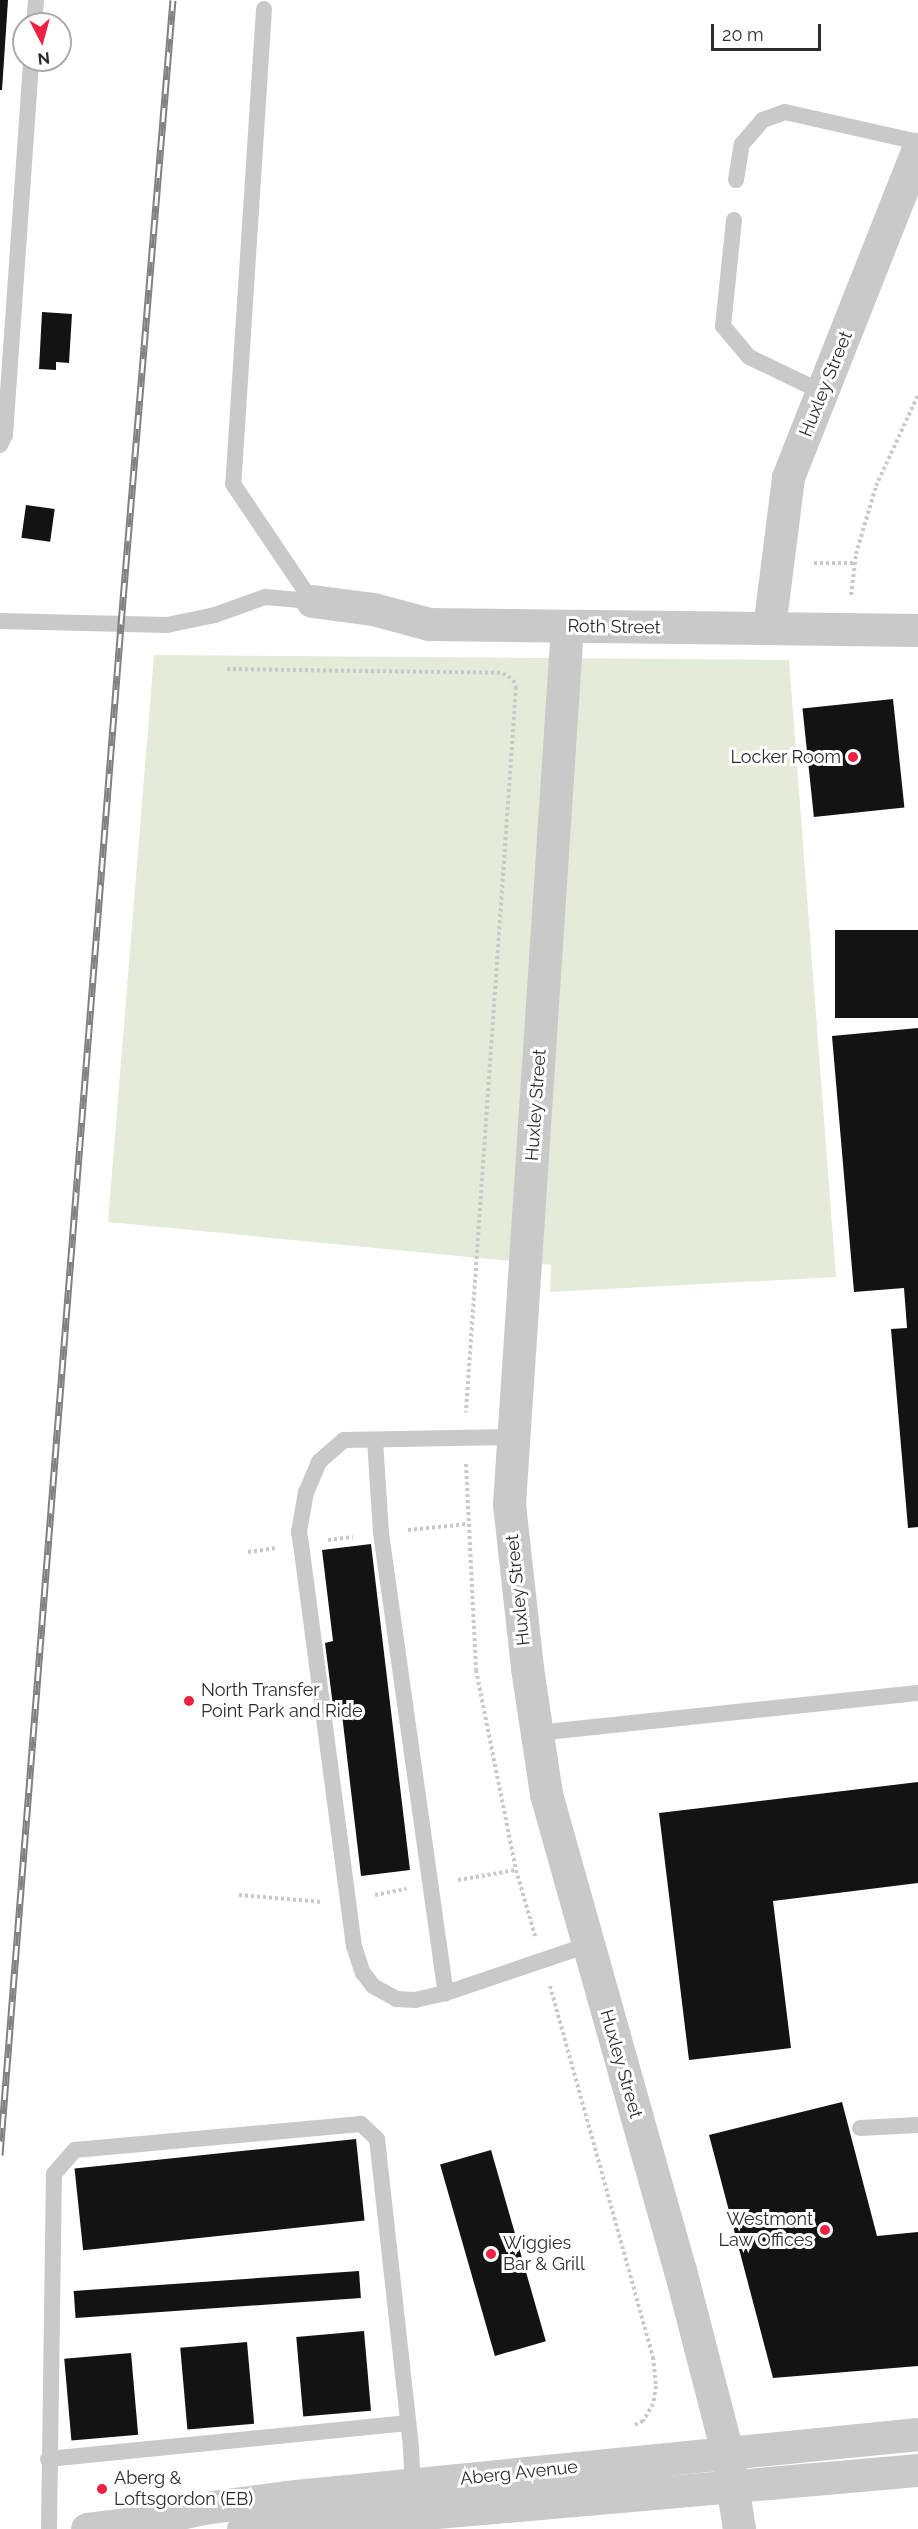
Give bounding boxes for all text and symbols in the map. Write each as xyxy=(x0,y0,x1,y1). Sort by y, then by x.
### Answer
north arrow xyxy=(12,12,72,72)
scale bar xyxy=(714,12,824,50)
text: 20 m xyxy=(722,24,764,45)
text: N xyxy=(37,48,51,68)
street label: Huxley Street xyxy=(795,328,857,440)
street label: Roth Street xyxy=(567,615,661,639)
place label: Locker Room xyxy=(730,746,841,768)
marker: Locker Room xyxy=(846,750,860,764)
street label: Huxley Street xyxy=(521,1048,551,1162)
street label: Huxley Street xyxy=(501,1533,535,1647)
place label: North Transfer Point Park and Ride xyxy=(201,1680,362,1722)
marker: North Transfer Point Park and Ride xyxy=(182,1694,196,1708)
street label: Huxley Street xyxy=(595,2007,647,2121)
place label: Westmont Law Offices xyxy=(718,2209,813,2252)
marker: Westmont Law Offices xyxy=(818,2223,832,2237)
place label: Wiggies Bar & Grill xyxy=(503,2233,585,2276)
marker: Wiggies Bar & Grill xyxy=(484,2247,498,2261)
street label: Aberg Avenue xyxy=(459,2456,579,2490)
place label: Aberg & Loftsgordon (EB) xyxy=(114,2468,253,2510)
marker: Aberg & Loftsgordon (EB) xyxy=(95,2482,109,2496)

